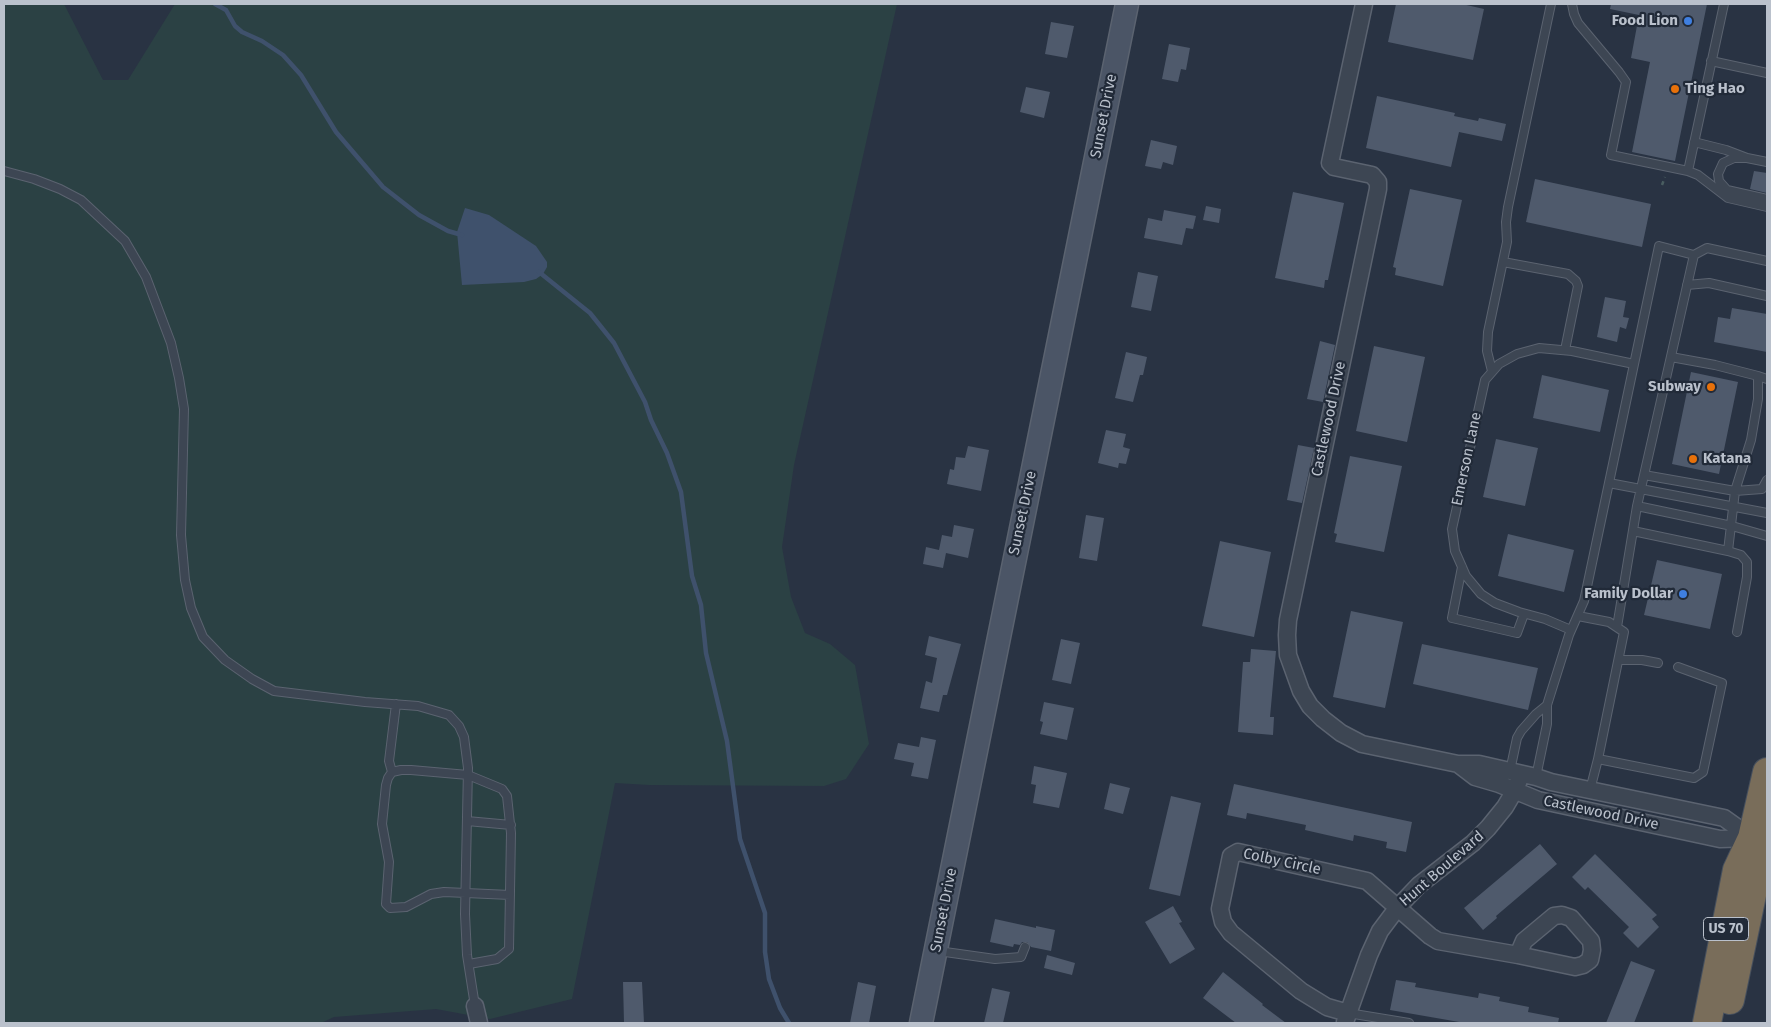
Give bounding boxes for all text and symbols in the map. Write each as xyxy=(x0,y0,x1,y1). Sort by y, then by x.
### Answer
place label: Food Lion xyxy=(1612,12,1678,30)
marker: Food Lion xyxy=(1682,15,1694,27)
street label: Sunset Drive xyxy=(1087,72,1121,160)
place label: Ting Hao xyxy=(1685,80,1745,98)
marker: Ting Hao xyxy=(1669,83,1681,95)
street label: Castlewood Drive xyxy=(1308,360,1350,478)
place label: Subway xyxy=(1648,378,1701,396)
marker: Subway xyxy=(1705,381,1717,393)
street label: Emerson Lane xyxy=(1448,410,1486,508)
place label: Katana xyxy=(1703,450,1751,468)
marker: Katana xyxy=(1687,453,1699,465)
street label: Sunset Drive xyxy=(1005,469,1041,557)
place label: Family Dollar xyxy=(1584,585,1673,603)
marker: Family Dollar xyxy=(1677,588,1689,600)
street label: Castlewood Drive xyxy=(1542,792,1660,834)
street label: Hunt Boulevard xyxy=(1396,828,1488,910)
street label: Colby Circle xyxy=(1241,845,1323,879)
street label: Sunset Drive xyxy=(927,866,961,954)
road number: US 70 xyxy=(1704,918,1748,941)

